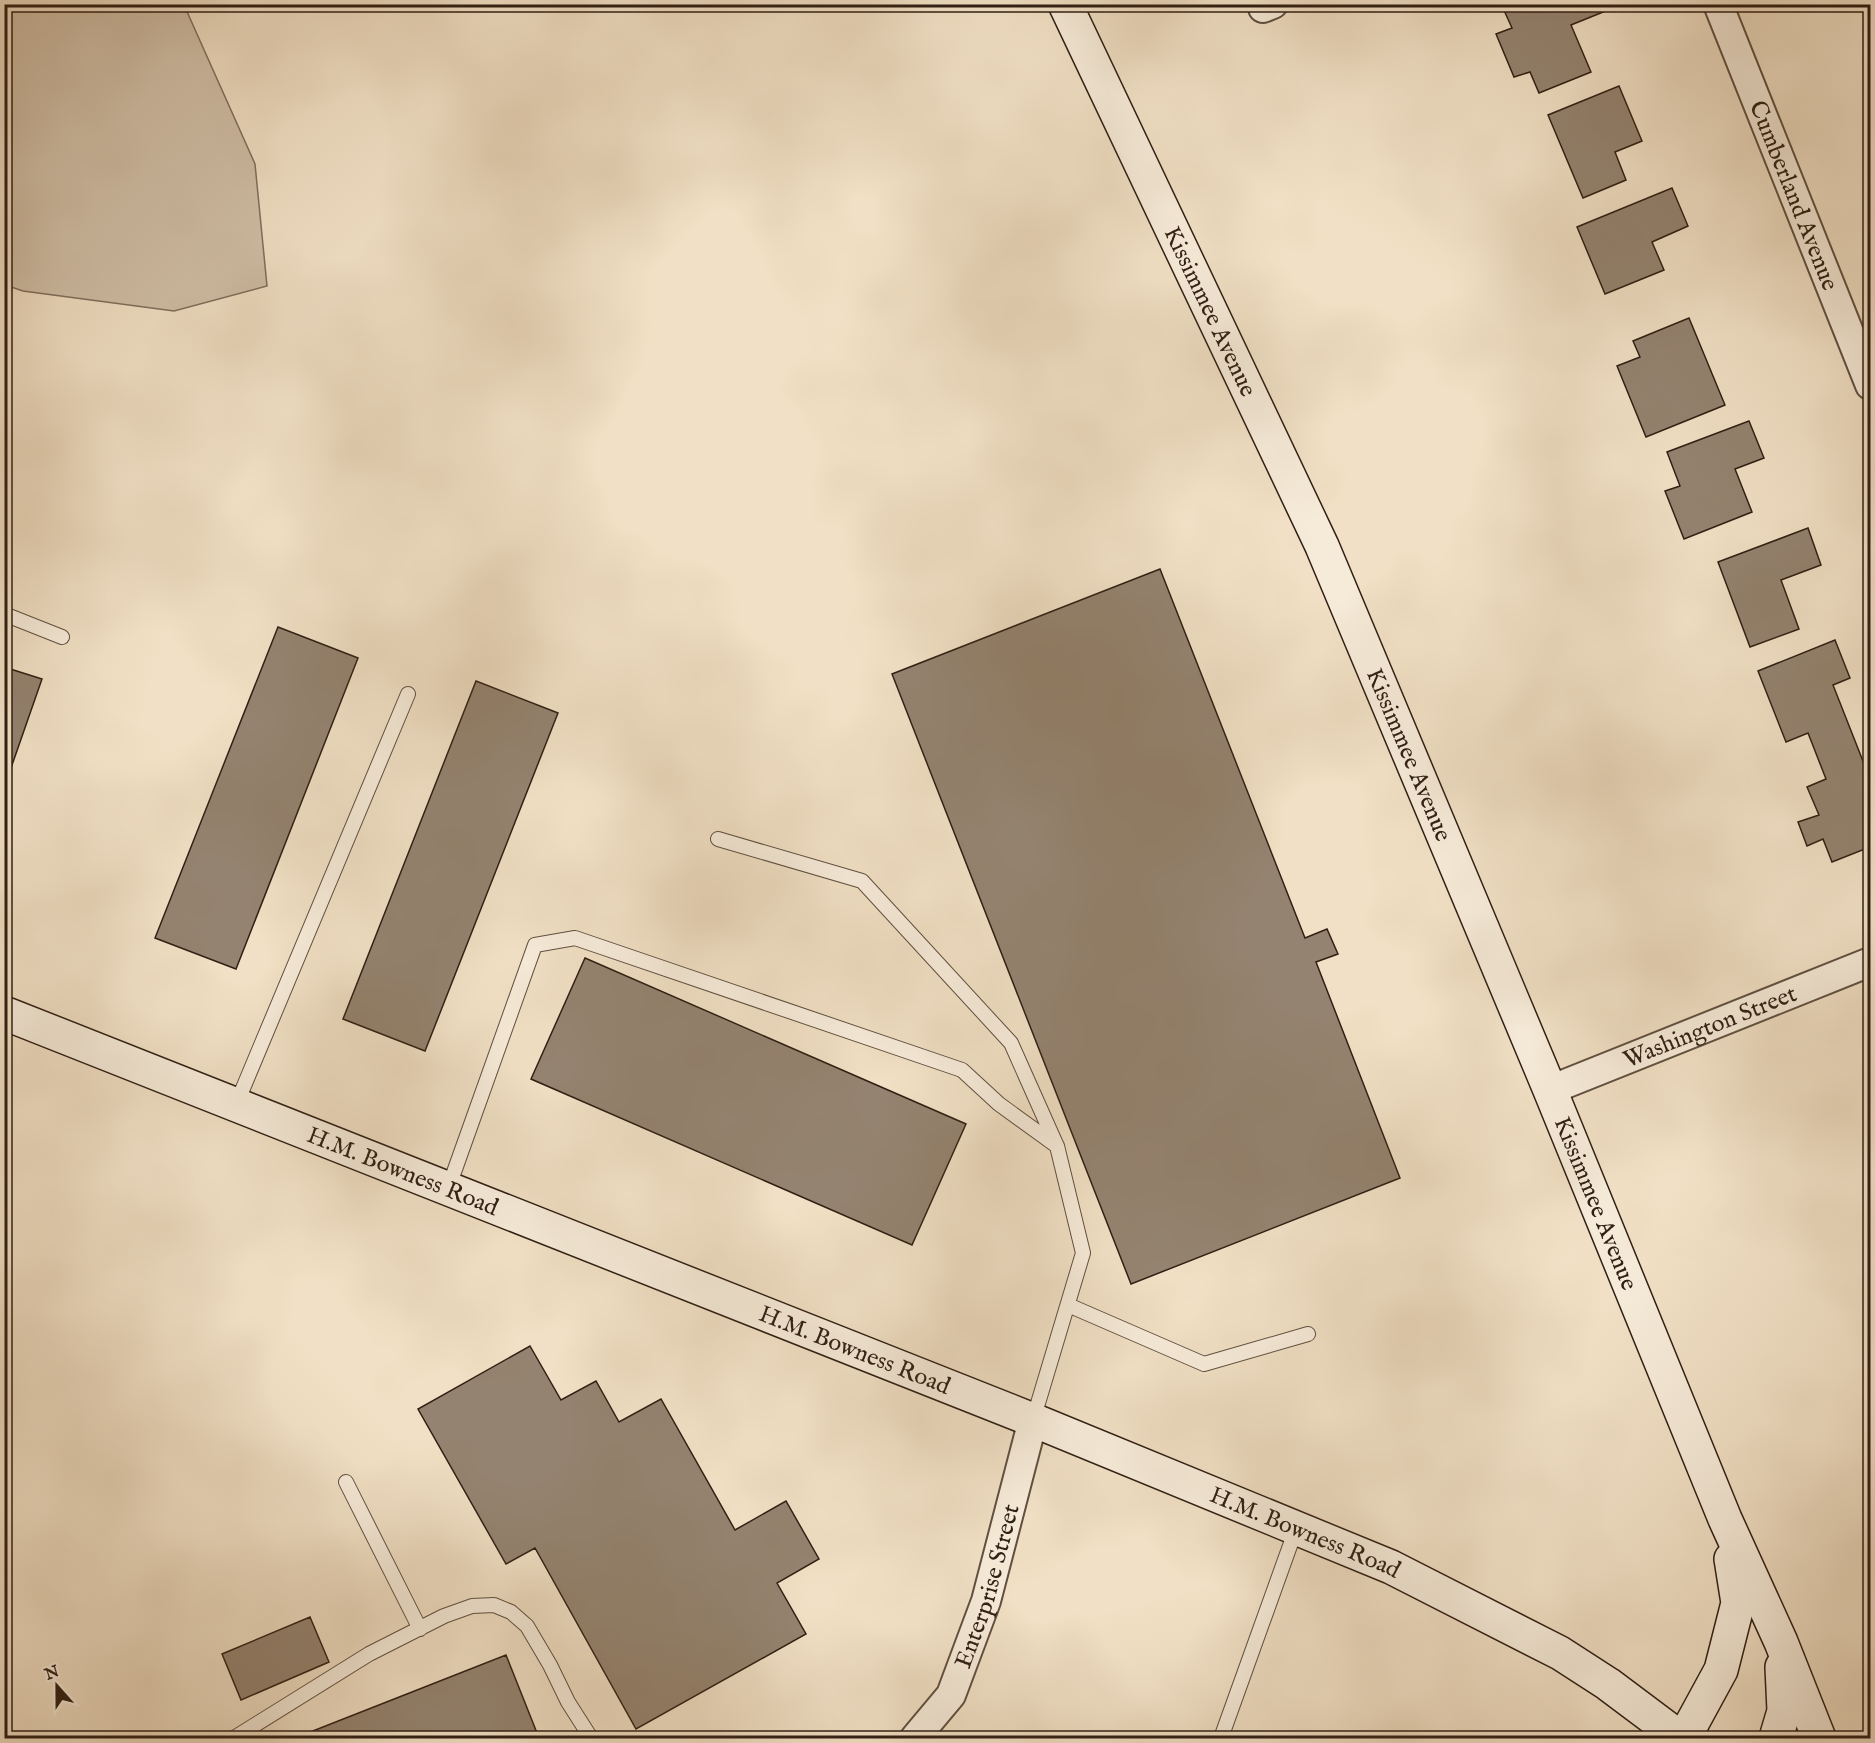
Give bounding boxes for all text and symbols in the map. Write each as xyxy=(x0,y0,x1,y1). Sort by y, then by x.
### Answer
street label: Cumberland Avenue xyxy=(1741,96,1845,295)
street label: Kissimmee Avenue xyxy=(1156,222,1263,402)
street label: Kissimmee Avenue xyxy=(1358,664,1458,846)
street label: Washington Street xyxy=(1619,979,1801,1076)
street label: Kissimmee Avenue xyxy=(1546,1112,1644,1295)
street label: H.M. Bowness Road xyxy=(302,1120,503,1224)
street label: H.M. Bowness Road xyxy=(754,1299,955,1403)
street label: H.M. Bowness Road xyxy=(1205,1480,1406,1586)
street label: Enterprise Street xyxy=(948,1501,1027,1673)
north arrow xyxy=(27,1656,87,1716)
text: N xyxy=(41,1662,63,1686)

